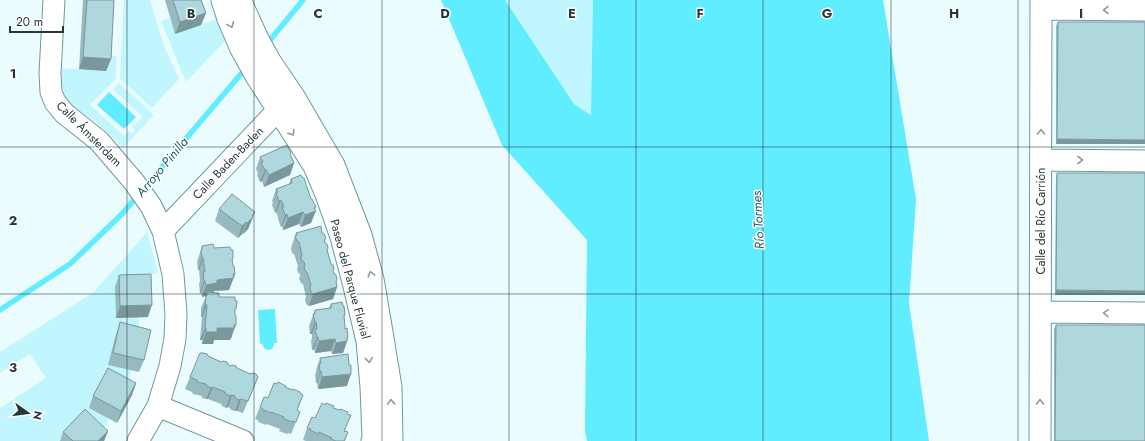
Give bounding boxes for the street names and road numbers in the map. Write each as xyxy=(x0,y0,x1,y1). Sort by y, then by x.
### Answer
street label: Calle Ámsterdam xyxy=(52,97,126,171)
street label: Calle Baden-Baden xyxy=(188,122,268,204)
street label: Calle del Río Carrión xyxy=(1032,168,1050,274)
street label: Paseo del Parque Fluvial xyxy=(325,217,375,341)

